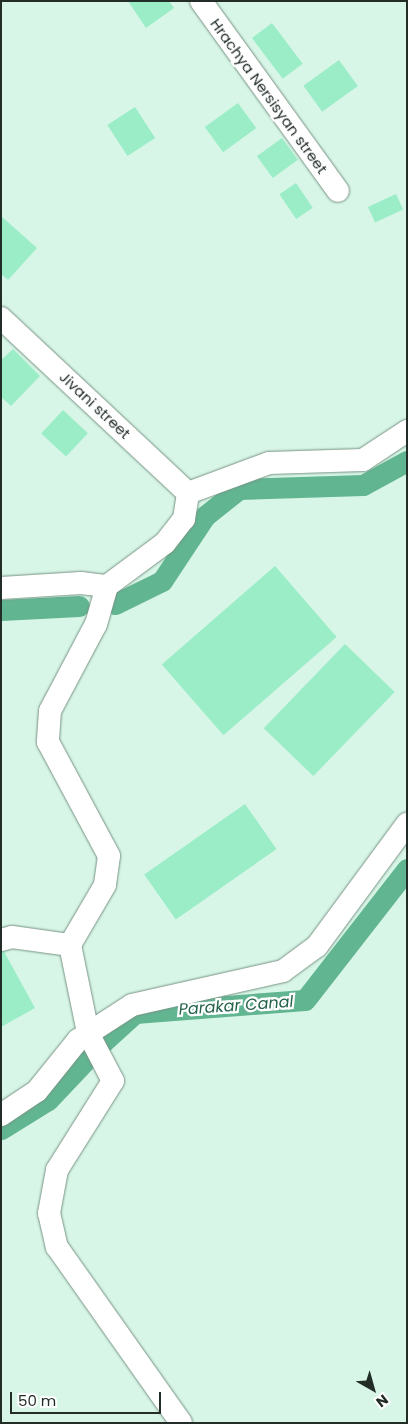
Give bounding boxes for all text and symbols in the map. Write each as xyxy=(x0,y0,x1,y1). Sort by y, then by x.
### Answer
street label: Hrachya Nersisyan street xyxy=(207,15,331,177)
street label: Jivani street xyxy=(56,368,134,442)
water label: Parakar Canal xyxy=(178,992,294,1020)
north arrow xyxy=(348,1364,398,1414)
scale bar xyxy=(12,1382,164,1414)
text: 50 m xyxy=(18,1390,56,1411)
text: N xyxy=(372,1390,393,1412)

